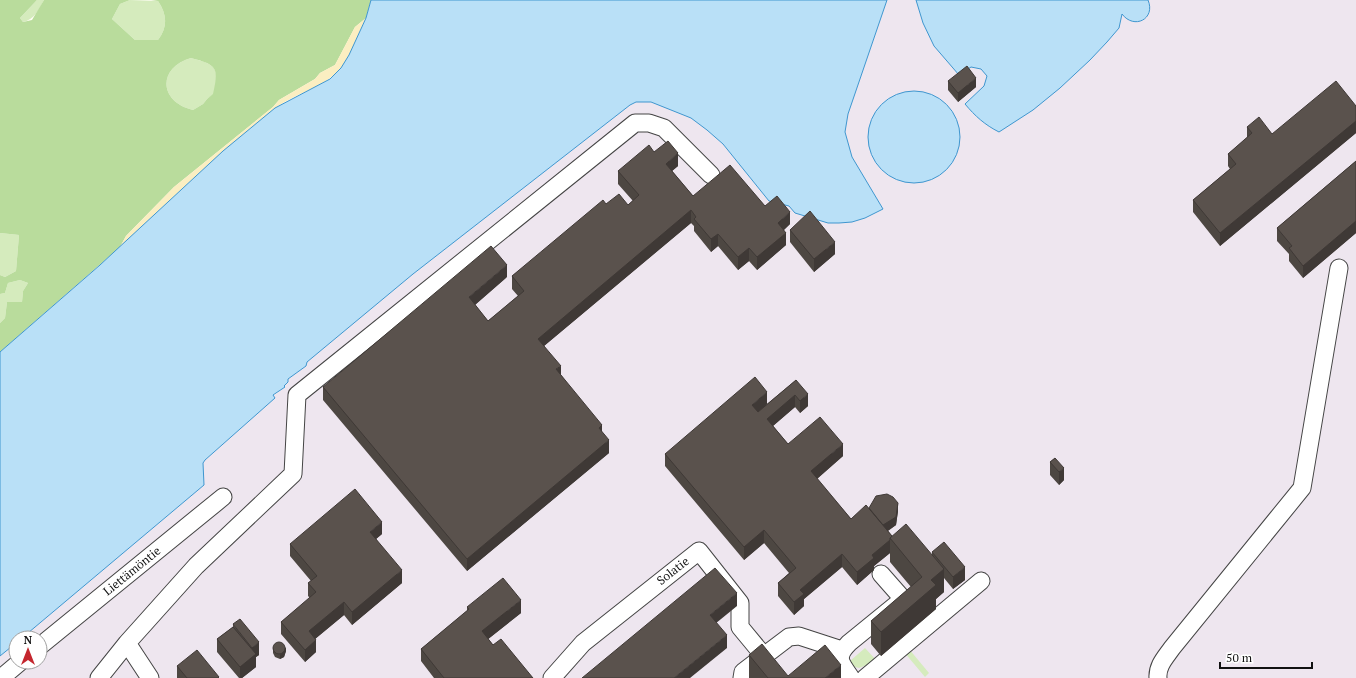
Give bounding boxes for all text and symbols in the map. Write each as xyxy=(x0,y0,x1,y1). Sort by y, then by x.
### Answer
street label: Liettämöntie xyxy=(100,543,163,598)
street label: Solatie xyxy=(654,553,692,588)
north arrow xyxy=(8,630,48,670)
text: N xyxy=(24,633,33,647)
scale bar xyxy=(1220,644,1312,670)
text: 50 m xyxy=(1226,650,1253,665)

